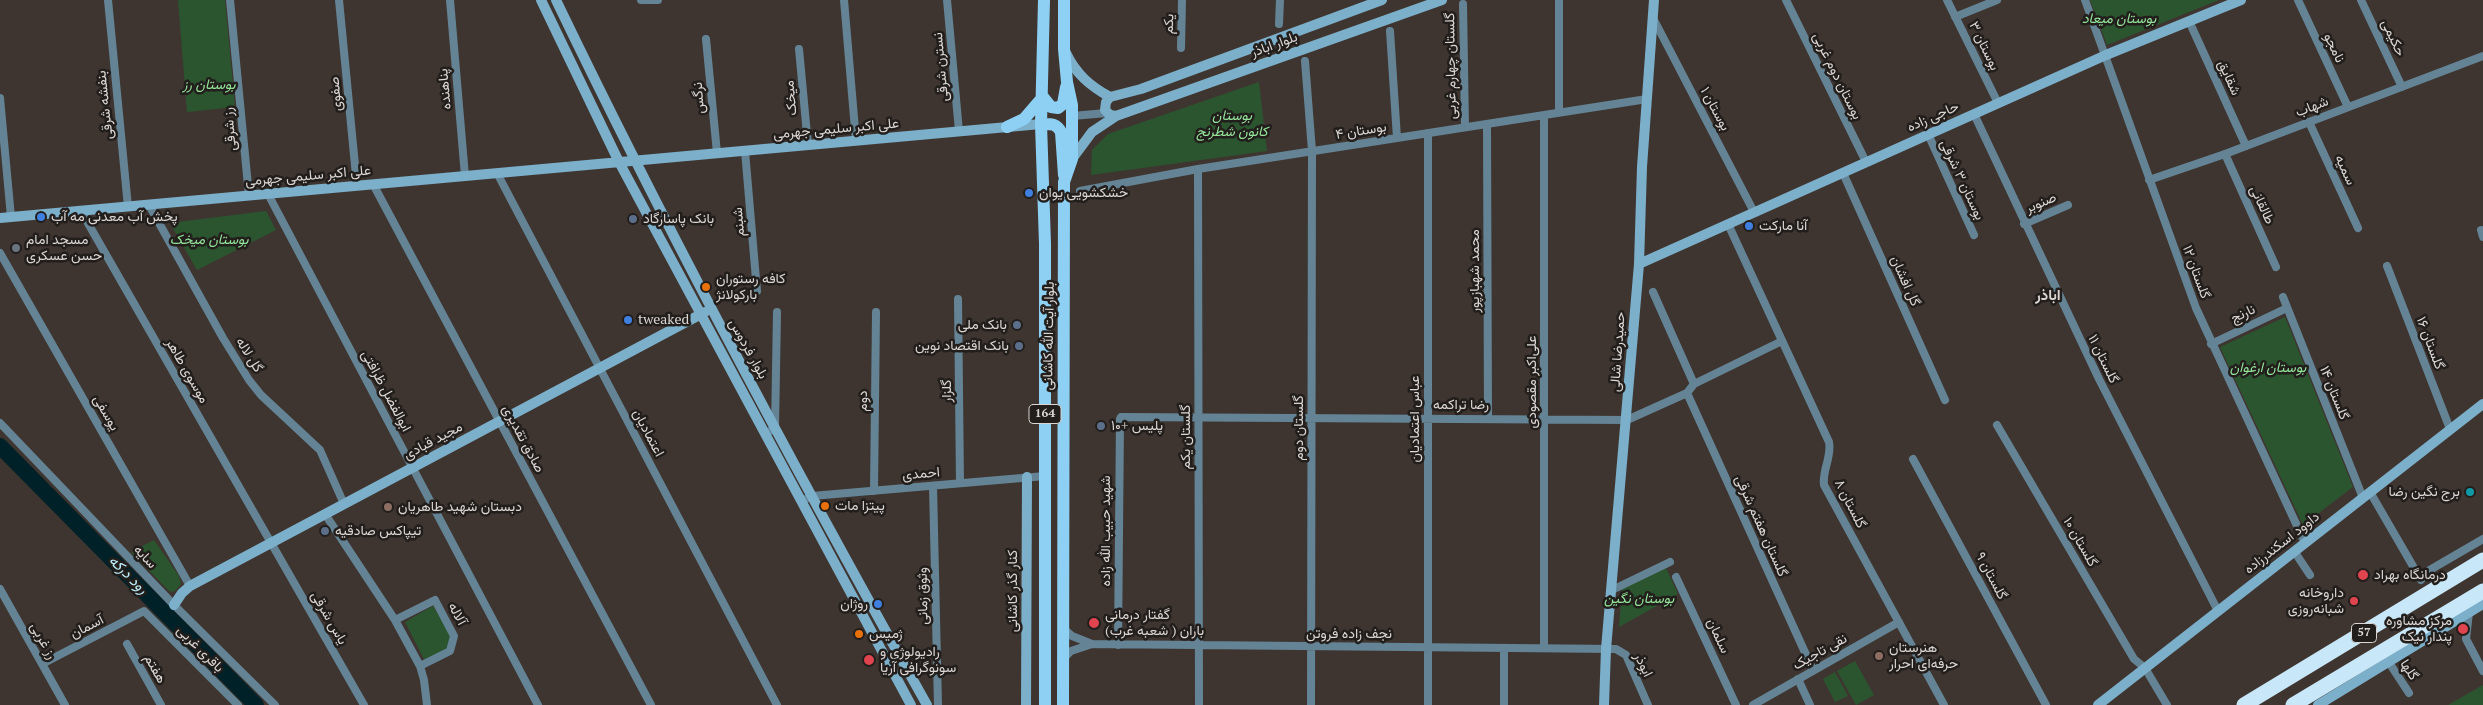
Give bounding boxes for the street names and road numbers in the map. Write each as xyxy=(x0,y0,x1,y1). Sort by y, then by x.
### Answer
street label: گلستان چهارم غربی xyxy=(1442,13,1460,119)
street label: یکم xyxy=(1160,14,1178,34)
street label: حکیمی xyxy=(2377,17,2409,59)
street label: بوستان ۳ xyxy=(1965,19,2003,73)
street label: بلوار اباذر xyxy=(1248,29,1300,61)
street label: بوستان دوم غربی xyxy=(1809,30,1865,122)
street label: نامجو xyxy=(2320,30,2348,66)
street label: نسترن شرقی xyxy=(930,32,952,102)
street label: شقایق xyxy=(2214,58,2244,98)
street label: پناهنده xyxy=(435,68,455,110)
street label: بنفشه شرقی xyxy=(93,70,117,140)
street label: صفوی xyxy=(326,76,346,112)
street label: میخک xyxy=(781,80,801,116)
street label: نرگس xyxy=(689,82,709,114)
street label: بوستان ۱ xyxy=(1696,84,1734,134)
street label: شهاب xyxy=(2293,93,2331,121)
street label: حاجی زاده xyxy=(1904,98,1962,136)
street label: رز شرقی xyxy=(220,106,240,152)
street label: علی اکبر سلیمی جهرمی xyxy=(772,115,900,143)
street label: بوستان ۴ xyxy=(1334,119,1388,143)
street label: بوستان ۳ شرقی xyxy=(1936,137,1988,223)
street label: سمیه xyxy=(2331,152,2359,188)
street label: علی اکبر سلیمی جهرمی xyxy=(244,162,372,190)
street label: طالقانی xyxy=(2246,183,2278,227)
street label: صنوبر xyxy=(2023,189,2059,217)
street label: شبنم xyxy=(729,207,749,237)
street label: محمد شهبازپور xyxy=(1467,229,1483,313)
street label: گلستان ۱۲ xyxy=(2179,243,2213,301)
street label: گل افشان xyxy=(1886,253,1924,309)
street label: بلوار آیت الله کاشانی xyxy=(1040,281,1058,391)
street label: نارنج xyxy=(2228,301,2258,327)
street label: حمیدرضا شالی xyxy=(1607,311,1629,393)
street label: گلستان ۱۶ xyxy=(2412,314,2448,372)
street label: بلوار فردوس xyxy=(725,316,771,382)
street label: گلستان ۱۱ xyxy=(2084,332,2122,386)
street label: گل لاله xyxy=(232,334,266,376)
street label: علی‌اکبر مقصودی xyxy=(1524,335,1540,429)
street label: موسوی طاهر xyxy=(162,336,212,406)
street label: ابوالفضل ظرافتی xyxy=(357,347,415,435)
street label: گلستان ۱۴ xyxy=(2316,364,2352,422)
street label: عباس اعتمادیان xyxy=(1407,375,1423,463)
street label: گلزار xyxy=(939,379,955,403)
street label: دوم xyxy=(854,390,872,412)
street label: یوسفی xyxy=(89,392,123,434)
street label: گلستان دوم xyxy=(1291,395,1307,461)
street label: رضا تراکمه xyxy=(1433,397,1489,413)
street label: صادق تقدیری xyxy=(498,402,548,476)
road number: 164 xyxy=(1029,404,1061,424)
street label: گلستان یکم xyxy=(1178,405,1194,469)
street label: اعتمادیان xyxy=(629,406,667,460)
street label: مجید قبادی xyxy=(401,418,465,464)
street label: احمدی xyxy=(901,464,941,484)
street label: گلستان هفتم شرقی xyxy=(1731,473,1791,579)
street label: شهید حبیب الله زاده xyxy=(1098,476,1114,586)
street label: گلستان ٨ xyxy=(1831,477,1869,531)
street label: داوود اسکندرزاده xyxy=(2241,508,2323,578)
street label: گلستان ۱۰ xyxy=(2059,514,2101,570)
street label: سایه xyxy=(130,542,160,572)
street label: گلستان ۹ xyxy=(1972,549,2010,603)
street label: کنار گذر کاشانی xyxy=(1005,550,1021,632)
street label: وثوق زمانی xyxy=(914,567,932,625)
street label: یاس شرقی xyxy=(307,588,351,648)
street label: آلاله xyxy=(444,600,470,628)
street label: آسمان xyxy=(67,611,107,643)
street label: سلمان xyxy=(1703,616,1733,656)
street label: رز غربی xyxy=(26,620,60,662)
street label: باقری غربی xyxy=(173,622,227,676)
road number: 57 xyxy=(2352,624,2376,642)
street label: نجف زاده فروتن xyxy=(1306,626,1392,642)
street label: نقی تاجیک xyxy=(1790,630,1850,674)
street label: ابوذر xyxy=(1630,650,1656,680)
street label: هفتم xyxy=(140,652,170,686)
street label: گلها xyxy=(2396,656,2422,684)

